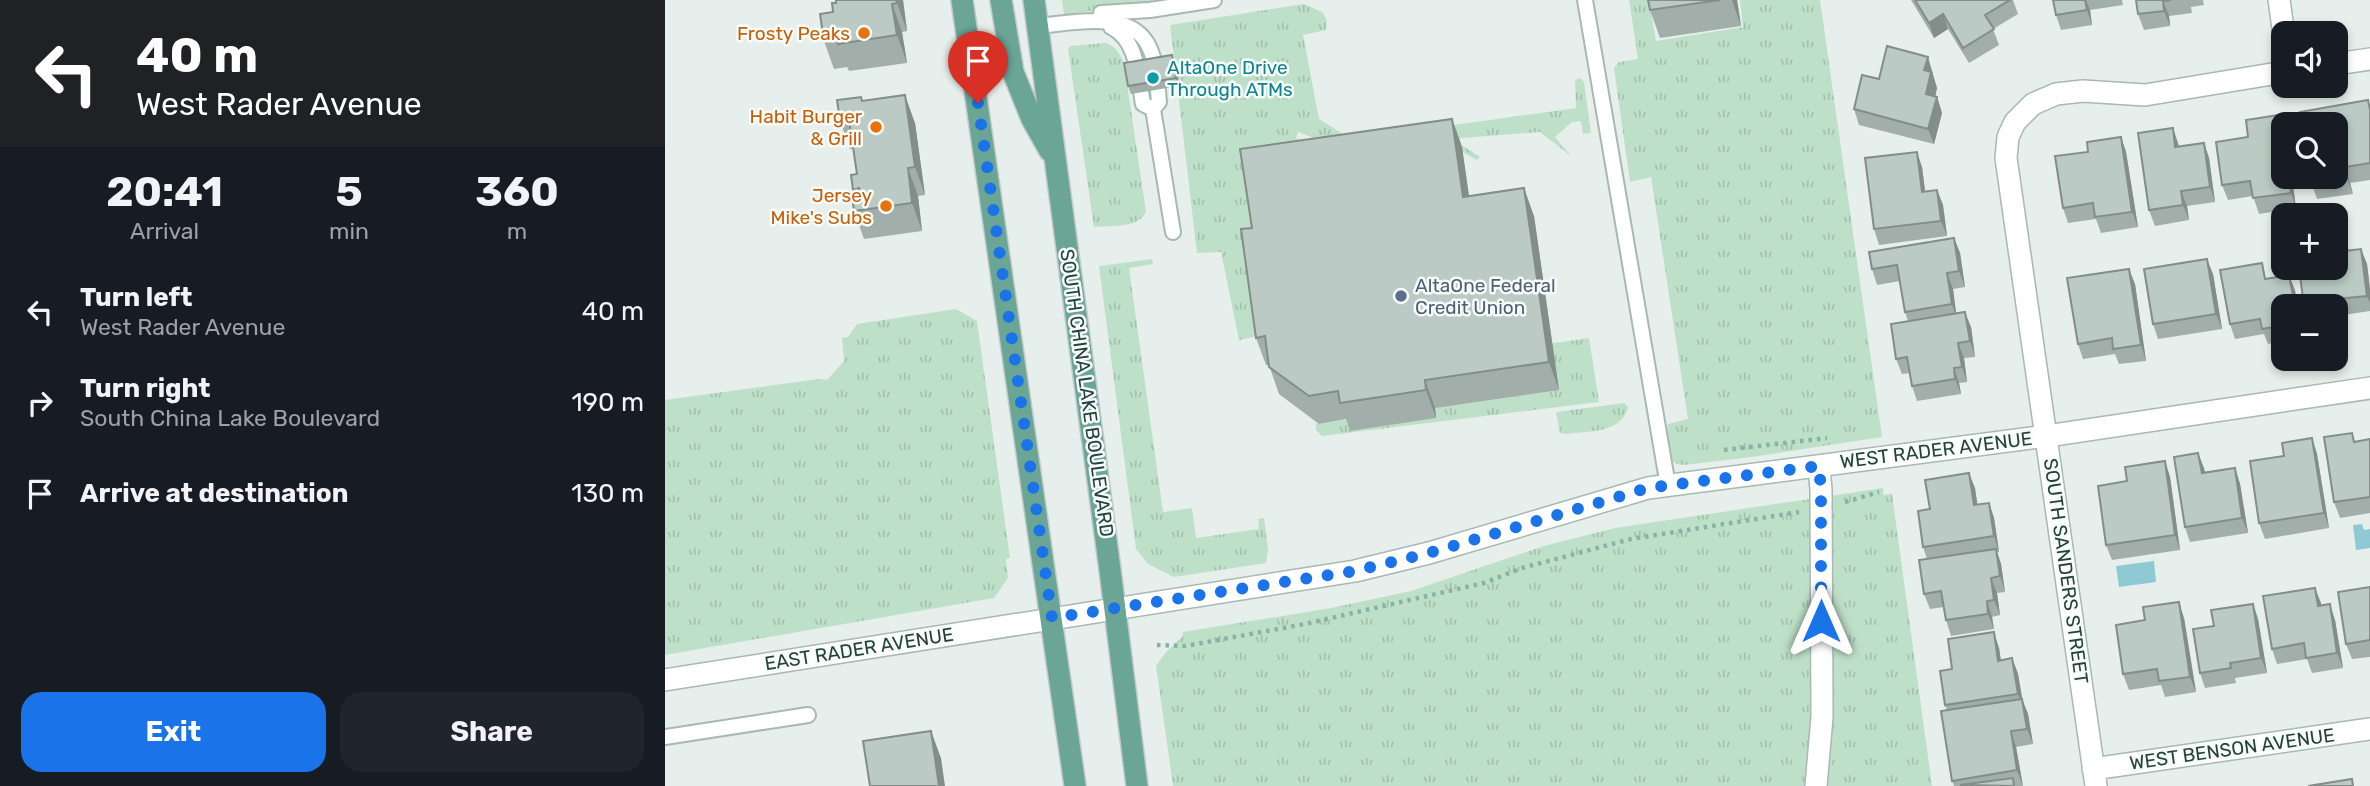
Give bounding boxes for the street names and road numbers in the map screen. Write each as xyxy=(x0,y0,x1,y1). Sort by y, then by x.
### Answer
street label: SOUTH CHINA LAKE BOULEVARD xyxy=(1055,248,1119,538)
street label: WEST RADER AVENUE xyxy=(1838,427,2034,473)
street label: SOUTH SANDERS STREET xyxy=(2039,457,2093,685)
street label: EAST RADER AVENUE xyxy=(763,623,955,675)
street label: WEST BENSON AVENUE xyxy=(2128,723,2336,775)

